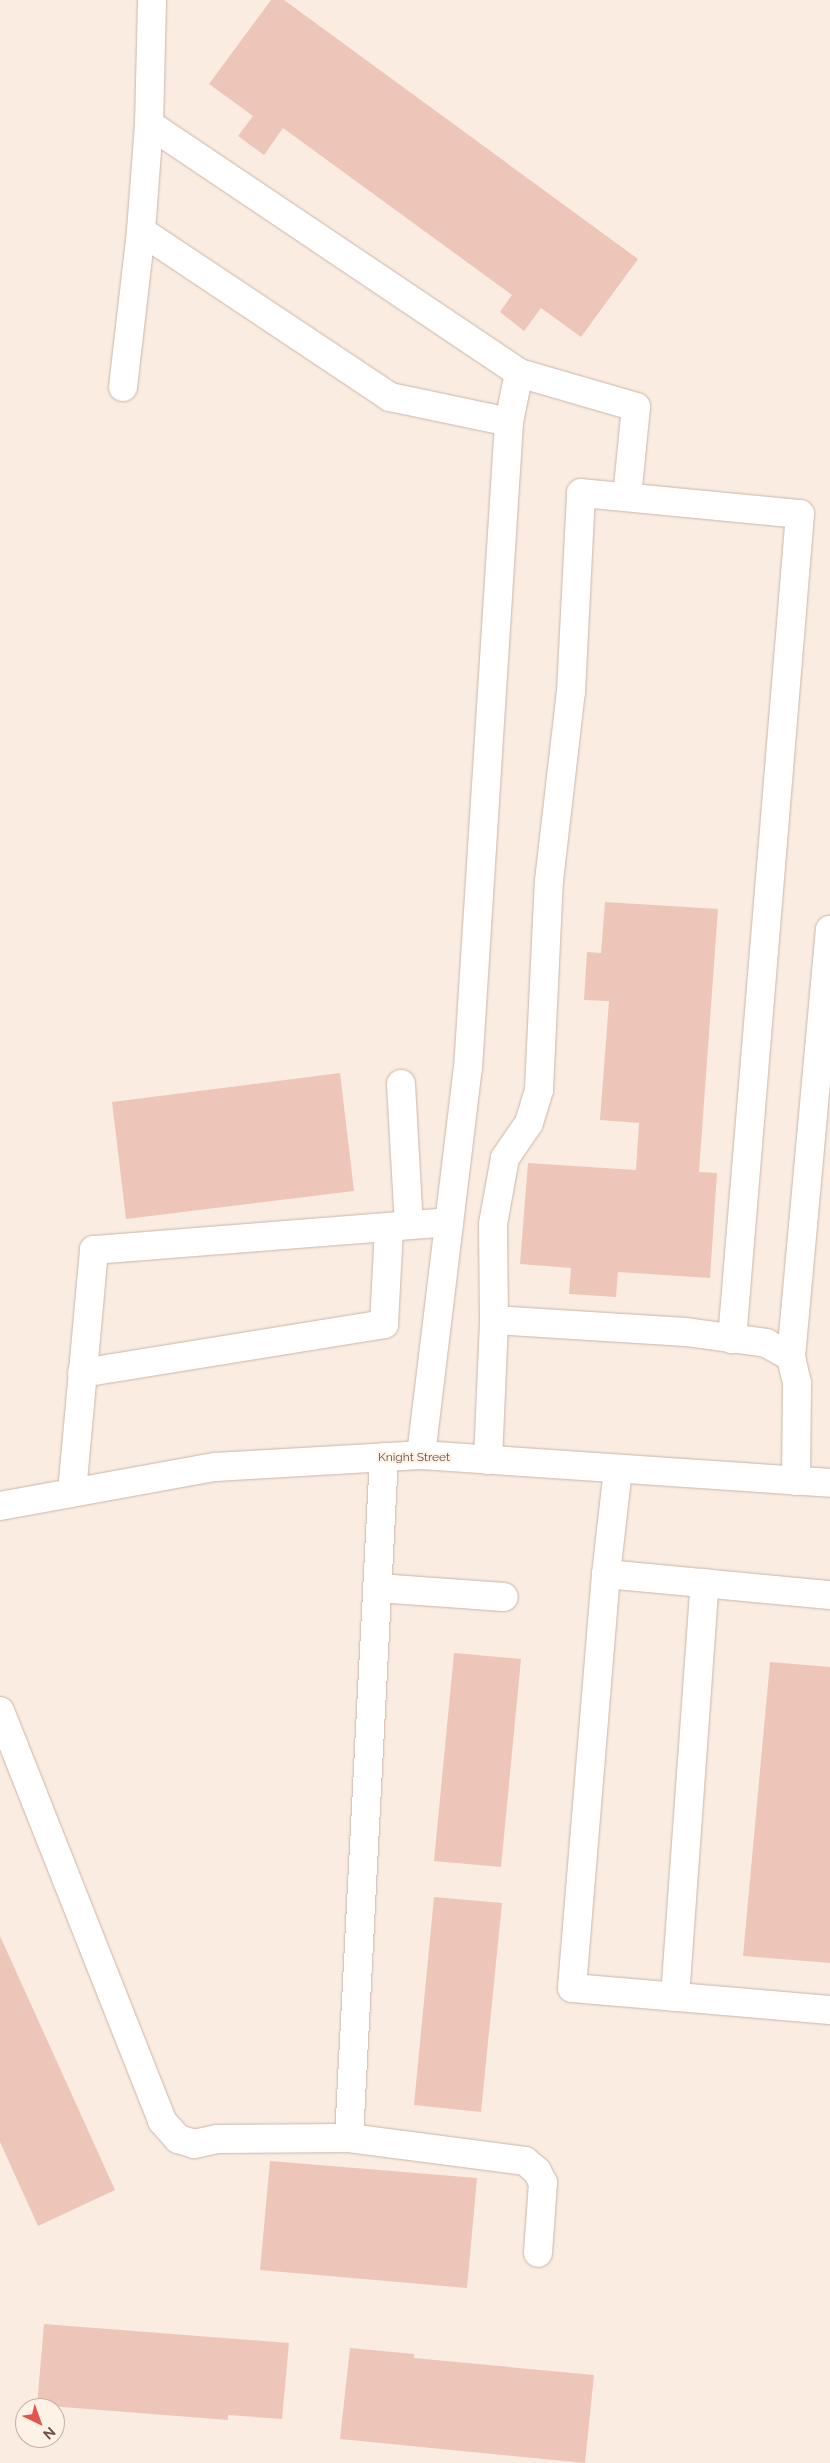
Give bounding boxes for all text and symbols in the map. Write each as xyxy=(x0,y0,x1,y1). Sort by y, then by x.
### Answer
street label: Knight Street xyxy=(378,1451,450,1465)
north arrow xyxy=(15,2398,65,2448)
text: N xyxy=(40,2424,59,2443)

